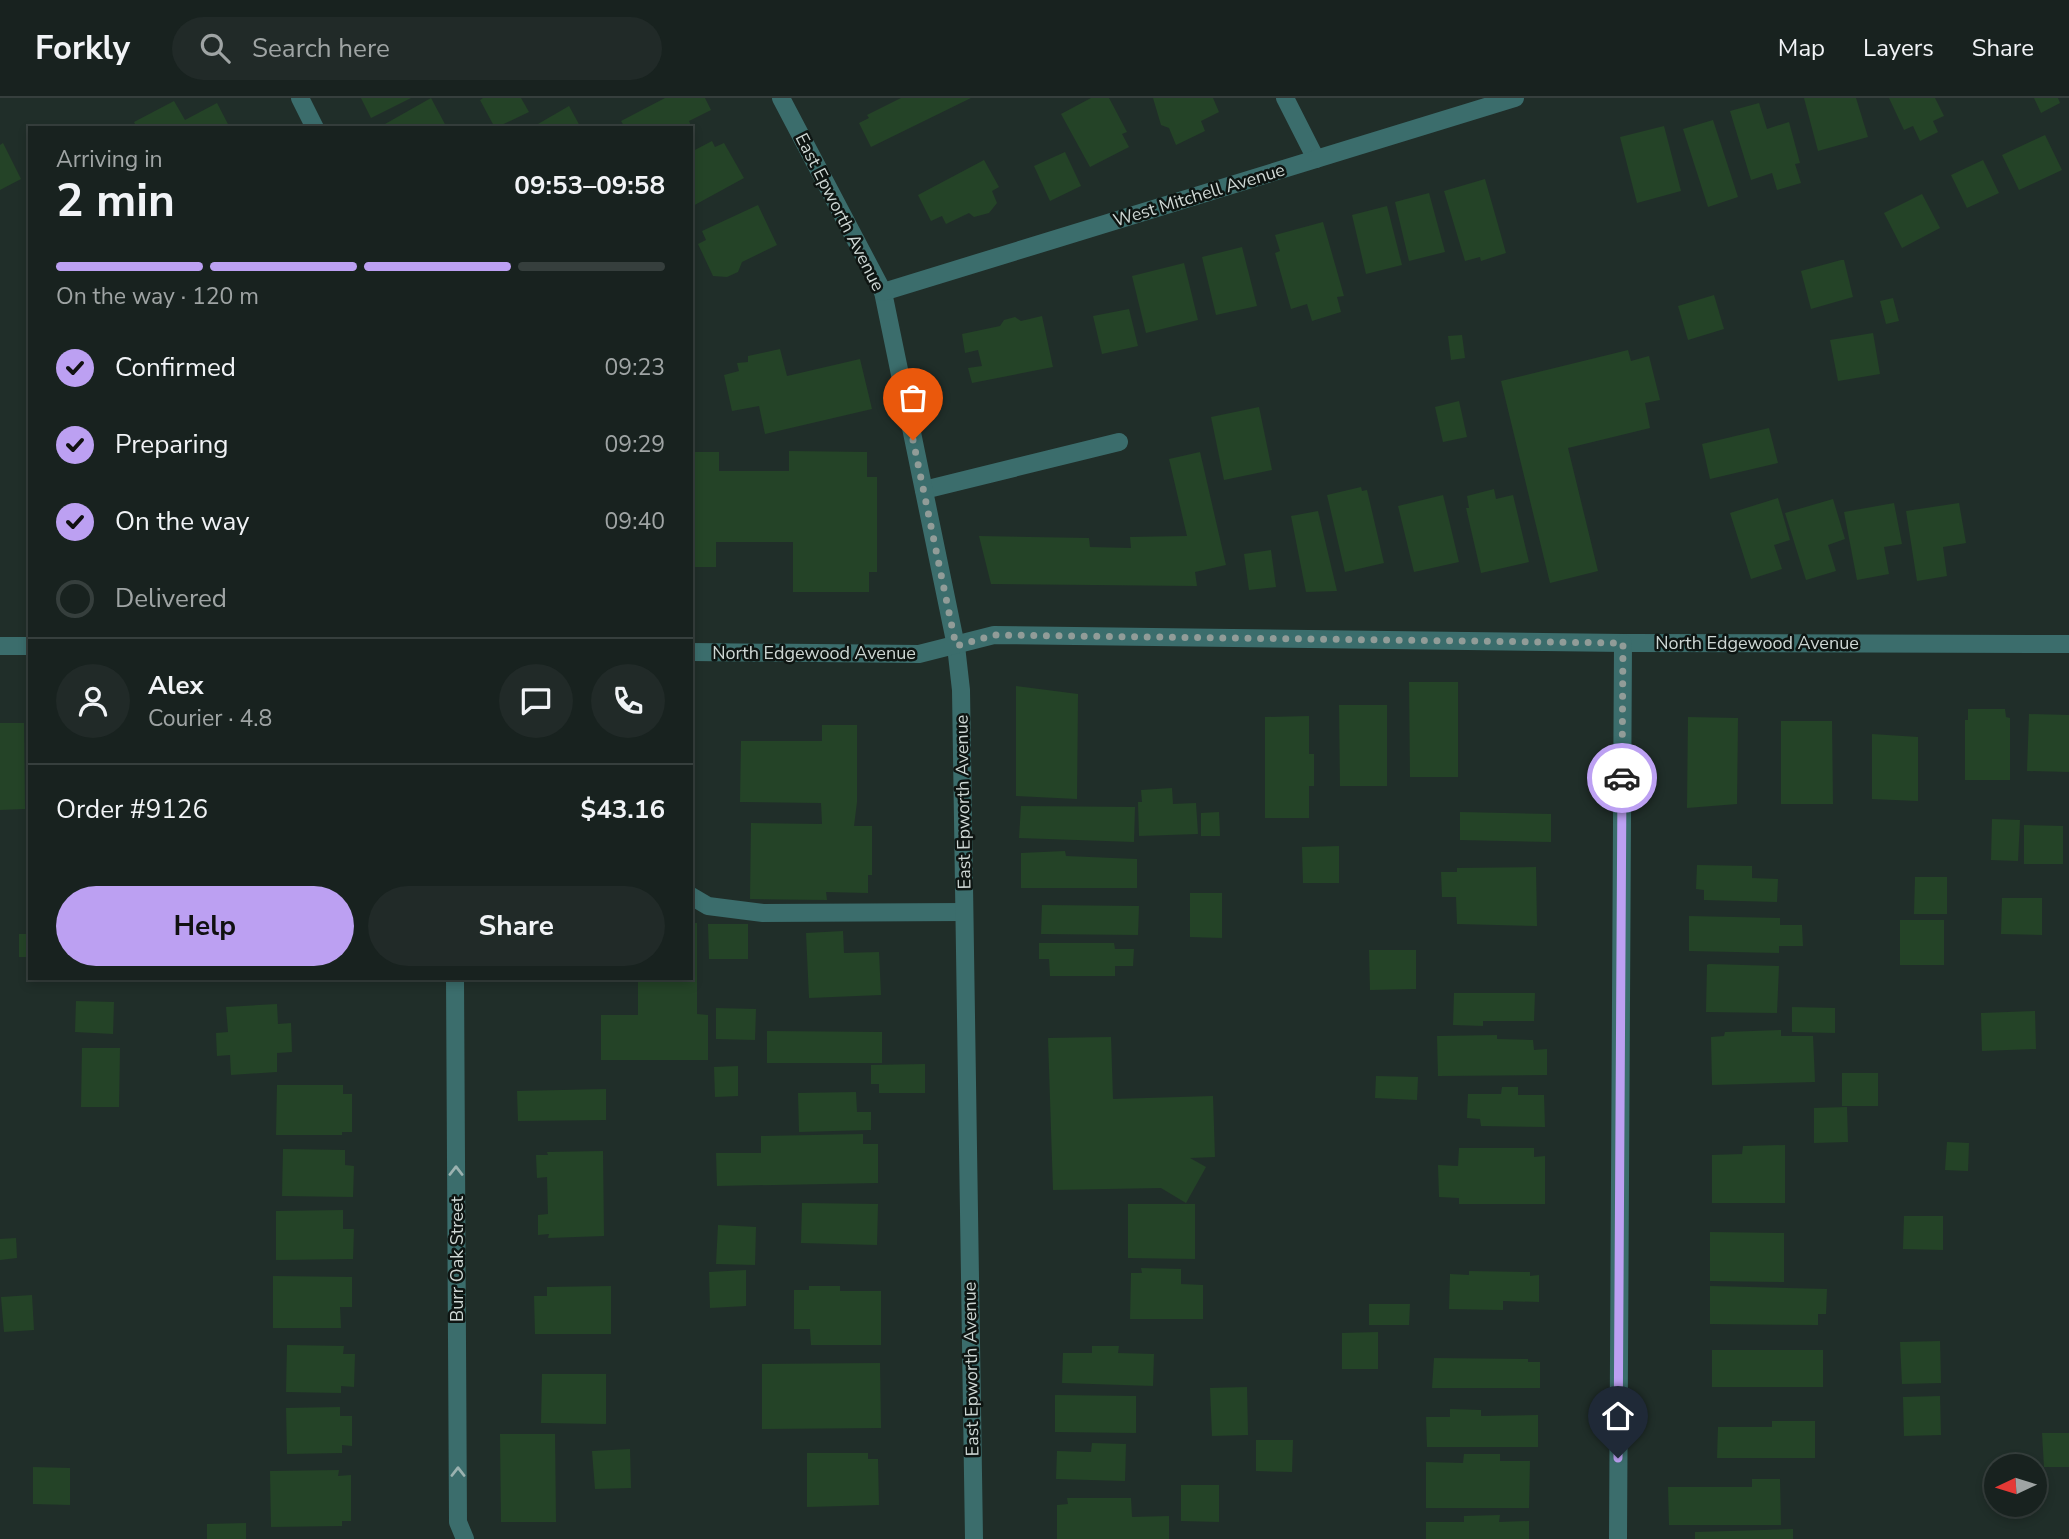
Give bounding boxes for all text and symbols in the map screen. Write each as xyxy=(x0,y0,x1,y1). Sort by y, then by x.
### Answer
search box xyxy=(172,17,662,80)
text: Forkly xyxy=(35,26,130,71)
icon: search xyxy=(196,29,234,67)
text: Search here xyxy=(252,31,390,66)
text: Map xyxy=(1778,32,1825,64)
text: Layers xyxy=(1863,32,1934,64)
text: Share xyxy=(1972,32,2034,64)
street label: East Epworth Avenue xyxy=(790,129,890,295)
text: Arriving in xyxy=(56,144,163,175)
street label: West Mitchell Avenue xyxy=(1110,157,1288,233)
text: 09:53–09:58 xyxy=(514,168,665,203)
text: 2 min xyxy=(56,169,175,232)
text: On the way · 120 m xyxy=(56,281,259,312)
icon: check xyxy=(56,349,94,387)
text: Confirmed xyxy=(115,350,236,385)
text: 09:23 xyxy=(605,352,665,383)
pin xyxy=(883,368,943,440)
icon: bag xyxy=(894,379,932,417)
icon: check xyxy=(56,426,94,464)
text: Preparing xyxy=(115,427,228,462)
text: 09:29 xyxy=(605,429,665,460)
icon: check xyxy=(56,503,94,541)
text: On the way xyxy=(115,504,249,539)
text: 09:40 xyxy=(605,506,665,537)
text: Delivered xyxy=(115,581,227,616)
street label: North Edgewood Avenue xyxy=(1655,631,1859,655)
street label: North Edgewood Avenue xyxy=(712,641,916,665)
button: person xyxy=(56,664,130,738)
button: chat xyxy=(499,664,573,738)
button: phone xyxy=(591,664,665,738)
text: Alex xyxy=(148,668,204,703)
text: Courier · 4.8 xyxy=(148,703,272,734)
street label: East Epworth Avenue xyxy=(949,715,977,889)
courier xyxy=(1587,743,1657,813)
icon: car xyxy=(1603,759,1641,797)
text: Order #9126 xyxy=(56,792,208,827)
text: $43.16 xyxy=(581,792,665,827)
button: Help xyxy=(56,886,354,966)
button: Share xyxy=(368,886,665,966)
one-way arrow xyxy=(448,1165,464,1176)
street label: Burr Oak Street xyxy=(445,1195,469,1322)
street label: East Epworth Avenue xyxy=(957,1282,985,1456)
pin xyxy=(1588,1386,1648,1458)
icon: home xyxy=(1599,1397,1637,1435)
north arrow xyxy=(1984,1454,2048,1517)
map controls xyxy=(1984,1454,2047,1517)
one-way arrow xyxy=(450,1466,466,1477)

